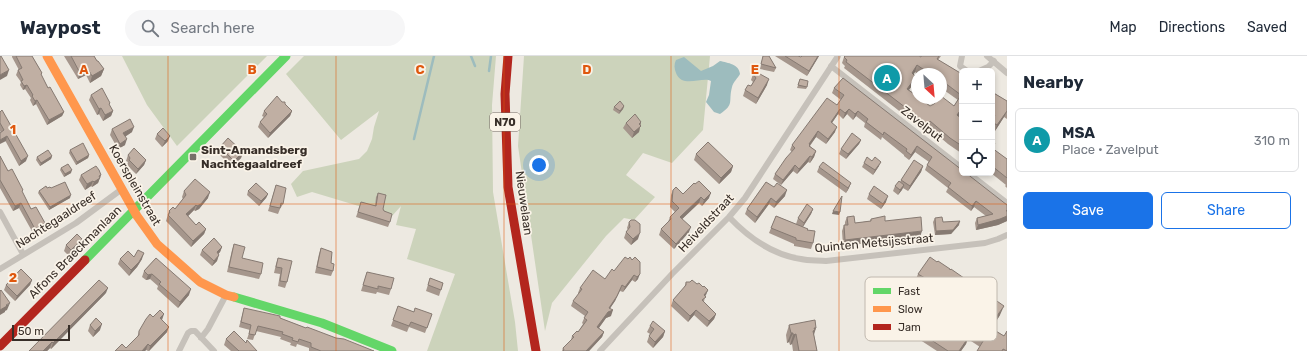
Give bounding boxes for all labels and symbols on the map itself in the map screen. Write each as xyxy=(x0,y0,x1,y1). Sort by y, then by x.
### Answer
text: A xyxy=(79,62,89,77)
text: B xyxy=(247,62,257,77)
text: C xyxy=(415,62,425,77)
text: D xyxy=(582,62,592,77)
text: E xyxy=(751,62,759,77)
pin: A xyxy=(874,63,900,93)
north arrow xyxy=(911,68,947,104)
street label: Zavelput xyxy=(898,103,946,145)
road number: N70 xyxy=(490,113,520,131)
text: 1 xyxy=(10,122,16,137)
street label: Koerspleinstraat xyxy=(106,142,164,228)
place label: Sint-Amandsberg Nachtegaaldreef xyxy=(201,143,307,171)
marker: Sint-Amandsberg Nachtegaaldreef xyxy=(188,152,198,162)
your location xyxy=(529,155,549,175)
street label: Nieuwelaan xyxy=(513,170,535,236)
street label: Nachtegaaldreef xyxy=(13,189,99,251)
street label: Heiveldstraat xyxy=(675,191,737,255)
street label: Alfons Braeckmanlaan xyxy=(26,203,124,301)
street label: Quinten Metsijsstraat xyxy=(814,231,934,255)
text: 2 xyxy=(9,270,17,285)
legend xyxy=(865,277,997,341)
text: Fast xyxy=(898,285,921,298)
text: Slow xyxy=(898,303,923,316)
text: Jam xyxy=(898,321,921,334)
scale bar xyxy=(12,323,70,342)

